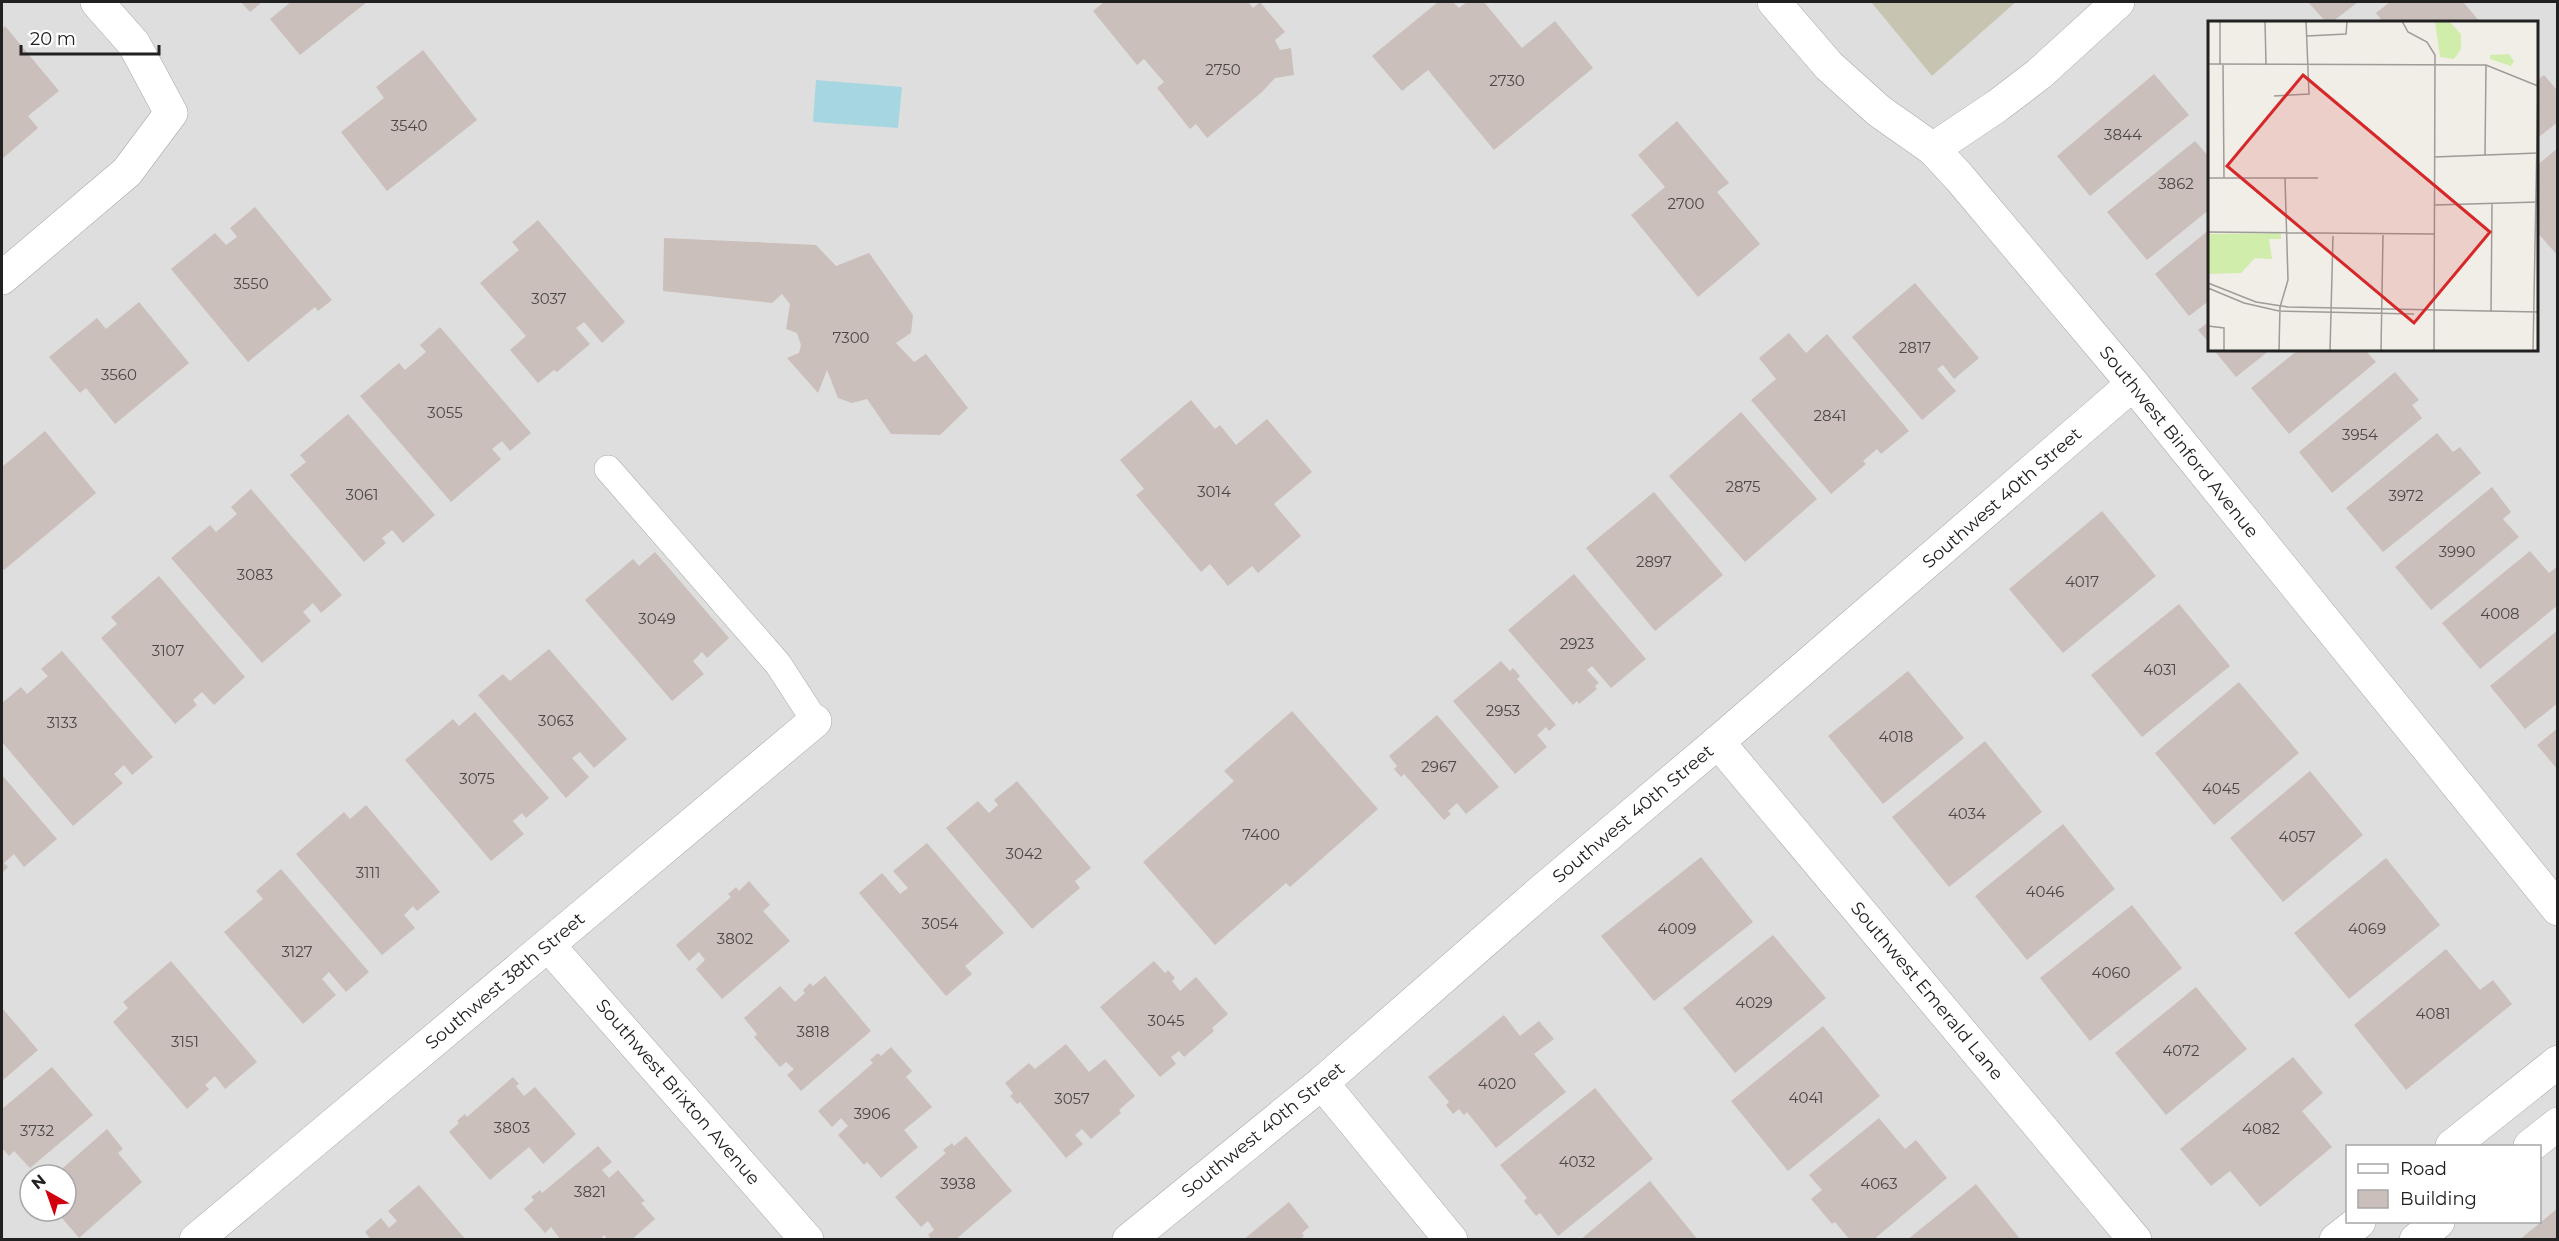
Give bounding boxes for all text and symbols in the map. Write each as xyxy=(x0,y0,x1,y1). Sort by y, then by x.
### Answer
scale bar xyxy=(21,18,159,56)
inset map xyxy=(2208,21,2538,351)
text: 20 m xyxy=(30,28,76,50)
house number: 2750 xyxy=(1205,60,1241,79)
house number: 2730 xyxy=(1489,71,1525,90)
house number: 3540 xyxy=(391,116,427,135)
house number: 3844 xyxy=(2104,125,2142,144)
house number: 3862 xyxy=(2158,174,2194,193)
house number: 2700 xyxy=(1668,194,1705,213)
house number: 3550 xyxy=(233,274,269,293)
house number: 3037 xyxy=(531,289,567,308)
house number: 7300 xyxy=(832,328,870,347)
house number: 2817 xyxy=(1899,338,1931,357)
street label: Southwest Binford Avenue xyxy=(2095,342,2263,543)
house number: 3560 xyxy=(101,365,137,384)
house number: 3055 xyxy=(427,403,463,422)
house number: 2841 xyxy=(1813,406,1847,425)
street label: Southwest 40th Street xyxy=(1918,423,2086,573)
house number: 3954 xyxy=(2342,425,2378,444)
house number: 2875 xyxy=(1725,477,1761,496)
house number: 3014 xyxy=(1197,482,1231,501)
house number: 3061 xyxy=(346,485,378,504)
house number: 3972 xyxy=(2389,486,2423,505)
house number: 3990 xyxy=(2439,542,2475,561)
house number: 2897 xyxy=(1636,552,1672,571)
house number: 3083 xyxy=(237,565,273,584)
house number: 4017 xyxy=(2065,572,2099,591)
house number: 4008 xyxy=(2480,604,2520,623)
house number: 3049 xyxy=(638,609,676,628)
house number: 2923 xyxy=(1560,634,1594,653)
house number: 3107 xyxy=(152,641,184,660)
house number: 4031 xyxy=(2143,660,2177,679)
house number: 2953 xyxy=(1486,701,1520,720)
house number: 3063 xyxy=(538,711,574,730)
house number: 3133 xyxy=(47,713,77,732)
house number: 4018 xyxy=(1879,727,1913,746)
street label: Southwest 40th Street xyxy=(1548,740,1718,888)
house number: 2967 xyxy=(1421,757,1457,776)
house number: 3075 xyxy=(459,769,495,788)
house number: 4045 xyxy=(2202,779,2240,798)
house number: 4034 xyxy=(1948,804,1986,823)
house number: 7400 xyxy=(1242,825,1280,844)
house number: 4057 xyxy=(2279,827,2316,846)
house number: 3042 xyxy=(1006,844,1042,863)
house number: 3111 xyxy=(356,863,380,882)
house number: 4046 xyxy=(2026,882,2064,901)
street label: Southwest Emerald Lane xyxy=(1846,897,2008,1085)
street label: Southwest 38th Street xyxy=(421,908,589,1054)
house number: 3054 xyxy=(922,914,958,933)
house number: 4009 xyxy=(1658,919,1696,938)
house number: 4069 xyxy=(2348,919,2386,938)
house number: 3802 xyxy=(717,929,753,948)
house number: 3127 xyxy=(281,942,313,961)
house number: 4060 xyxy=(2092,963,2131,982)
house number: 4029 xyxy=(1735,993,1773,1012)
street label: Southwest Brixton Avenue xyxy=(591,995,765,1190)
house number: 4081 xyxy=(2416,1004,2450,1023)
house number: 3045 xyxy=(1148,1011,1184,1030)
house number: 3818 xyxy=(796,1022,830,1041)
house number: 3151 xyxy=(171,1032,199,1051)
house number: 4072 xyxy=(2162,1041,2200,1060)
street label: Southwest 40th Street xyxy=(1177,1057,1349,1203)
house number: 4020 xyxy=(1478,1074,1516,1093)
house number: 4041 xyxy=(1789,1088,1823,1107)
house number: 3057 xyxy=(1054,1089,1090,1108)
house number: 3906 xyxy=(854,1104,890,1123)
house number: 3803 xyxy=(494,1118,530,1137)
house number: 4082 xyxy=(2242,1119,2280,1138)
house number: 3732 xyxy=(20,1121,54,1140)
legend xyxy=(2346,1145,2541,1223)
house number: 4032 xyxy=(1559,1152,1595,1171)
text: Road xyxy=(2400,1158,2447,1180)
north arrow xyxy=(18,1163,78,1223)
text: N xyxy=(28,1170,50,1193)
house number: 3938 xyxy=(940,1174,976,1193)
house number: 4063 xyxy=(1860,1174,1898,1193)
house number: 3821 xyxy=(574,1182,606,1201)
text: Building xyxy=(2400,1188,2477,1210)

